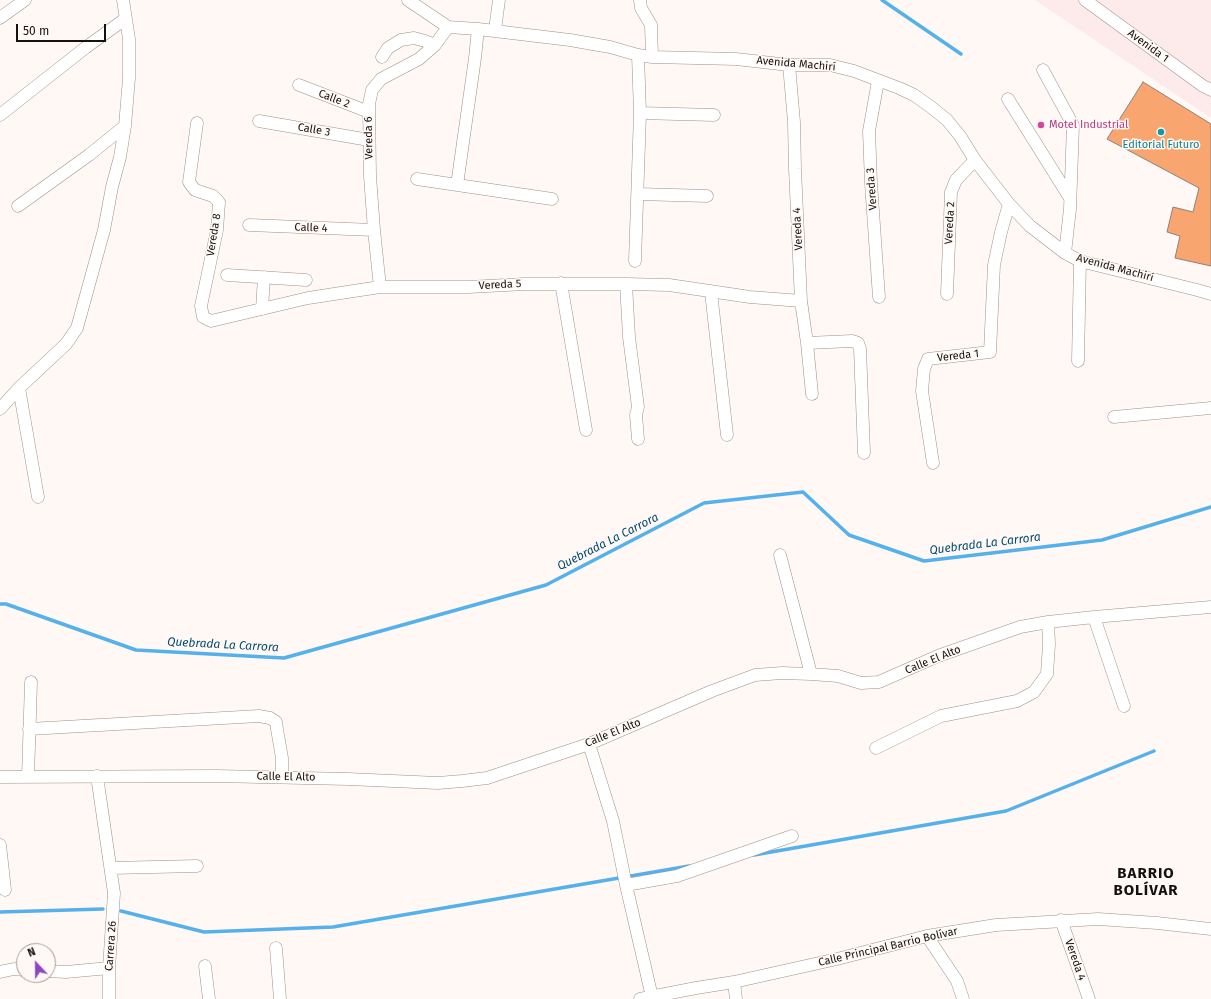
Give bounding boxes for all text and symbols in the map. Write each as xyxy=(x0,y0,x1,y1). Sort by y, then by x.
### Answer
scale bar xyxy=(18,16,108,42)
text: 50 m xyxy=(23,24,49,38)
street label: Avenida 1 xyxy=(1125,27,1171,65)
street label: Avenida Machirí xyxy=(756,54,836,74)
street label: Calle 2 xyxy=(316,87,352,111)
street label: Vereda 6 xyxy=(362,116,376,160)
place label: Motel Industrial xyxy=(1049,118,1128,132)
marker: Motel Industrial xyxy=(1036,120,1046,130)
street label: Calle 3 xyxy=(297,121,331,139)
marker: Editorial Futuro xyxy=(1156,127,1166,137)
place label: Editorial Futuro xyxy=(1122,138,1200,152)
street label: Vereda 3 xyxy=(864,167,880,211)
street label: Vereda 2 xyxy=(942,201,958,245)
street label: Vereda 4 xyxy=(790,207,806,251)
street label: Vereda 8 xyxy=(204,213,224,257)
street label: Calle 4 xyxy=(294,221,328,235)
street label: Avenida Machirí xyxy=(1075,251,1155,285)
street label: Vereda 5 xyxy=(478,277,522,293)
street label: Vereda 1 xyxy=(936,347,980,365)
water label: Quebrada La Carrora xyxy=(555,510,661,574)
water label: Quebrada La Carrora xyxy=(929,530,1041,558)
water label: Quebrada La Carrora xyxy=(167,635,279,655)
street label: Calle El Alto xyxy=(903,643,963,677)
street label: Calle El Alto xyxy=(583,716,643,750)
street label: Calle El Alto xyxy=(256,770,316,784)
district label: BARRIO BOLÍVAR xyxy=(1113,865,1179,900)
street label: Carrera 26 xyxy=(103,920,119,972)
street label: Calle Principal Barrio Bolívar xyxy=(817,925,959,969)
street label: Vereda 4 xyxy=(1062,937,1088,983)
north arrow xyxy=(16,943,56,983)
text: N xyxy=(26,945,38,960)

